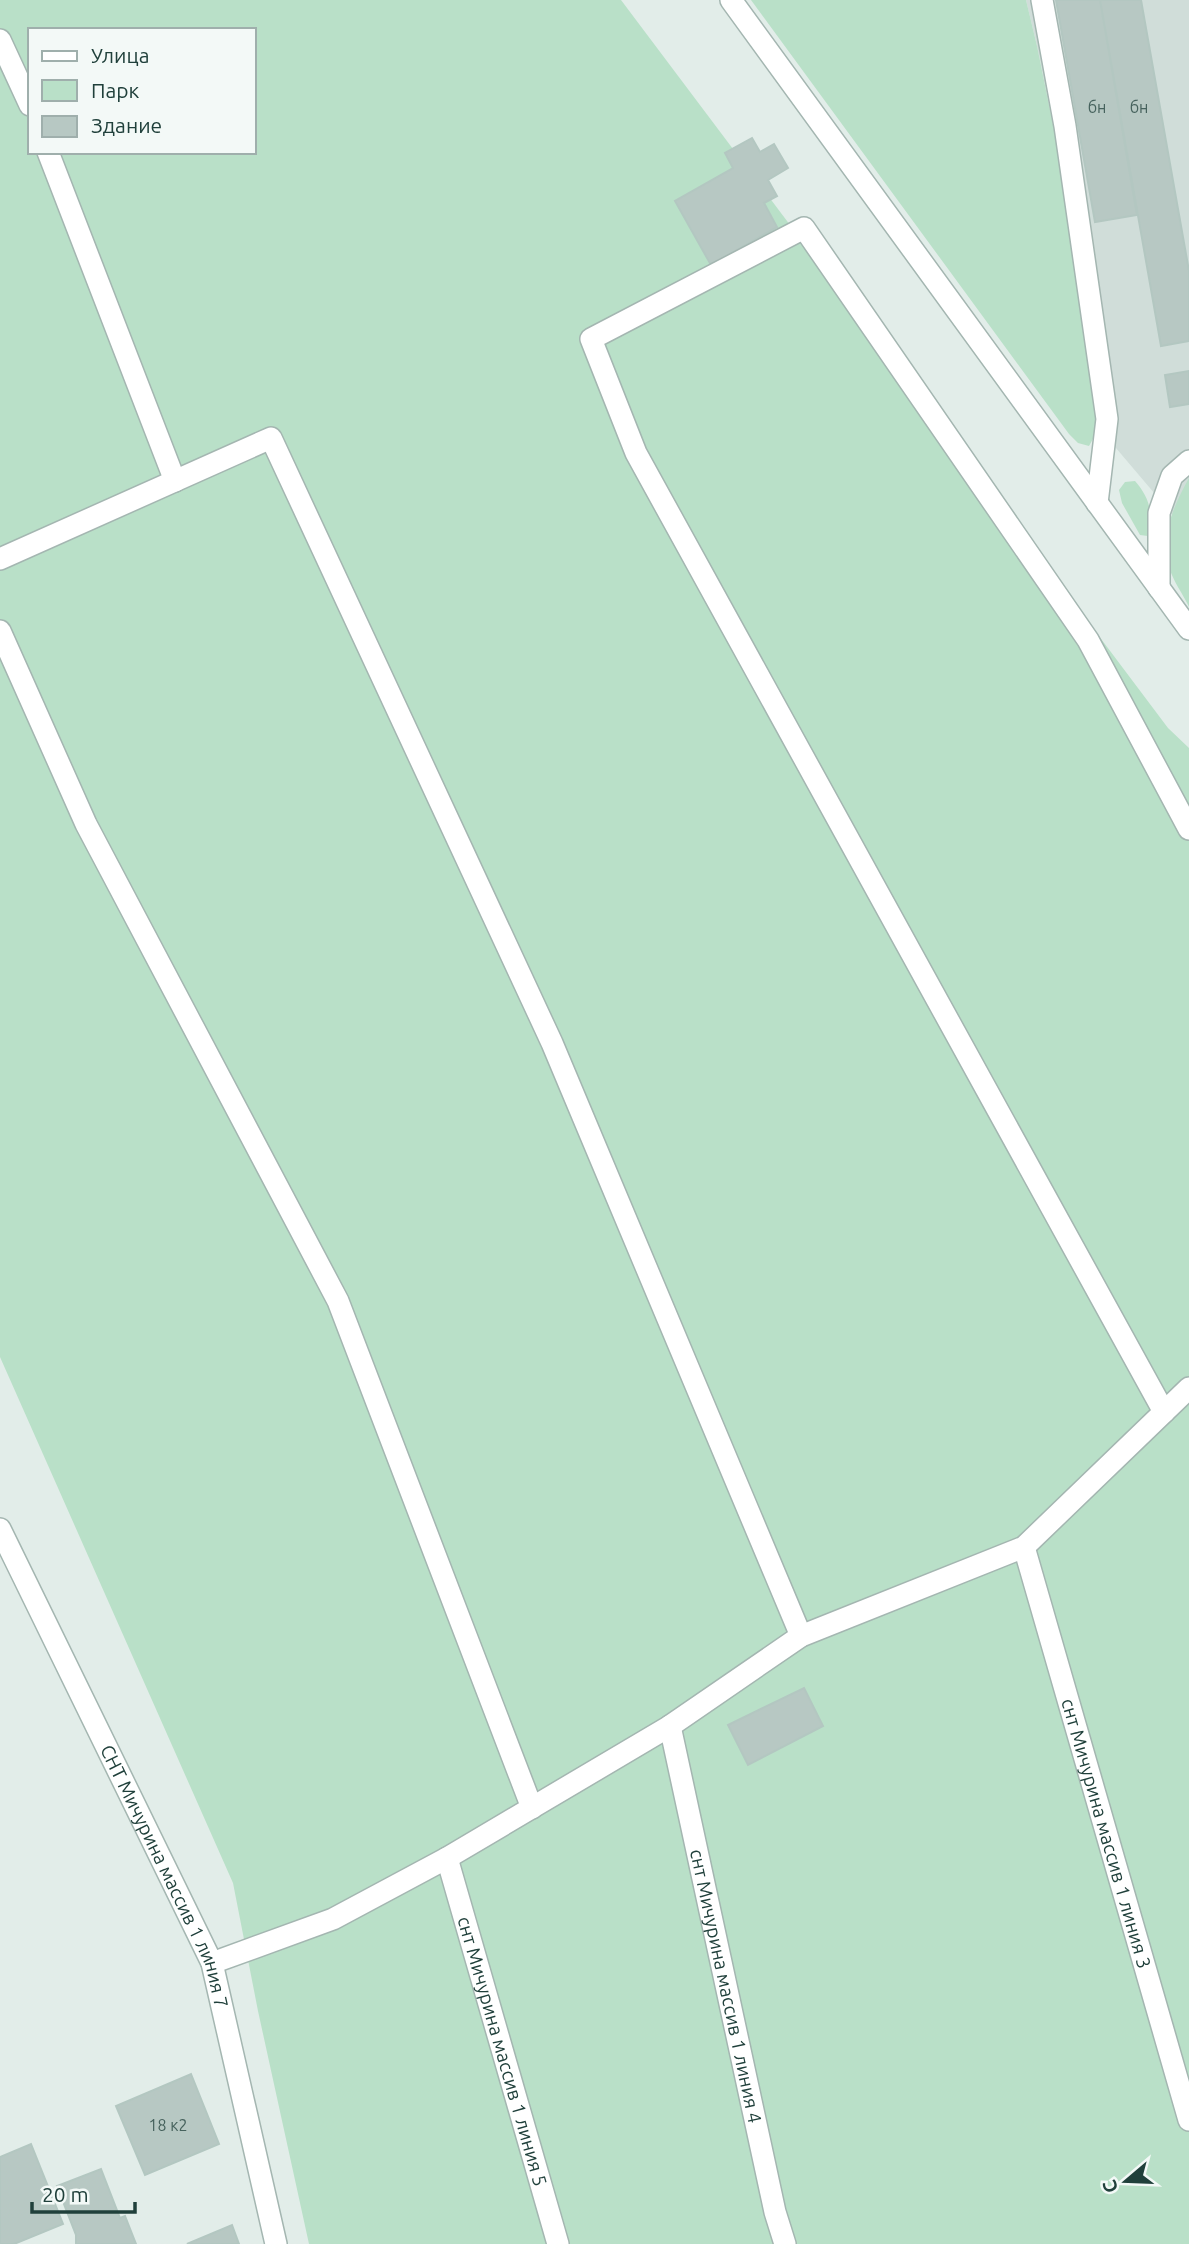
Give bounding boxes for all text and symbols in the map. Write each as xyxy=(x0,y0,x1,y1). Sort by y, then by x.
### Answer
legend xyxy=(28,28,256,154)
text: Улица xyxy=(91,43,149,67)
text: Парк xyxy=(91,78,140,102)
house number: бн xyxy=(1088,98,1106,116)
house number: бн xyxy=(1130,98,1148,116)
text: Здание xyxy=(91,113,162,137)
street label: снт Мичурина массив 1 линия 3 xyxy=(1057,1696,1156,1971)
street label: СНТ Мичурина массив 1 линия 7 xyxy=(96,1741,233,2010)
street label: снт Мичурина массив 1 линия 4 xyxy=(686,1847,766,2125)
street label: снт Мичурина массив 1 линия 5 xyxy=(453,1914,552,2189)
house number: 18 к2 xyxy=(149,2116,187,2134)
north arrow xyxy=(1091,2146,1161,2216)
scale bar xyxy=(32,2170,135,2214)
text: С xyxy=(1098,2177,1122,2196)
text: 20 m xyxy=(42,2182,89,2206)

